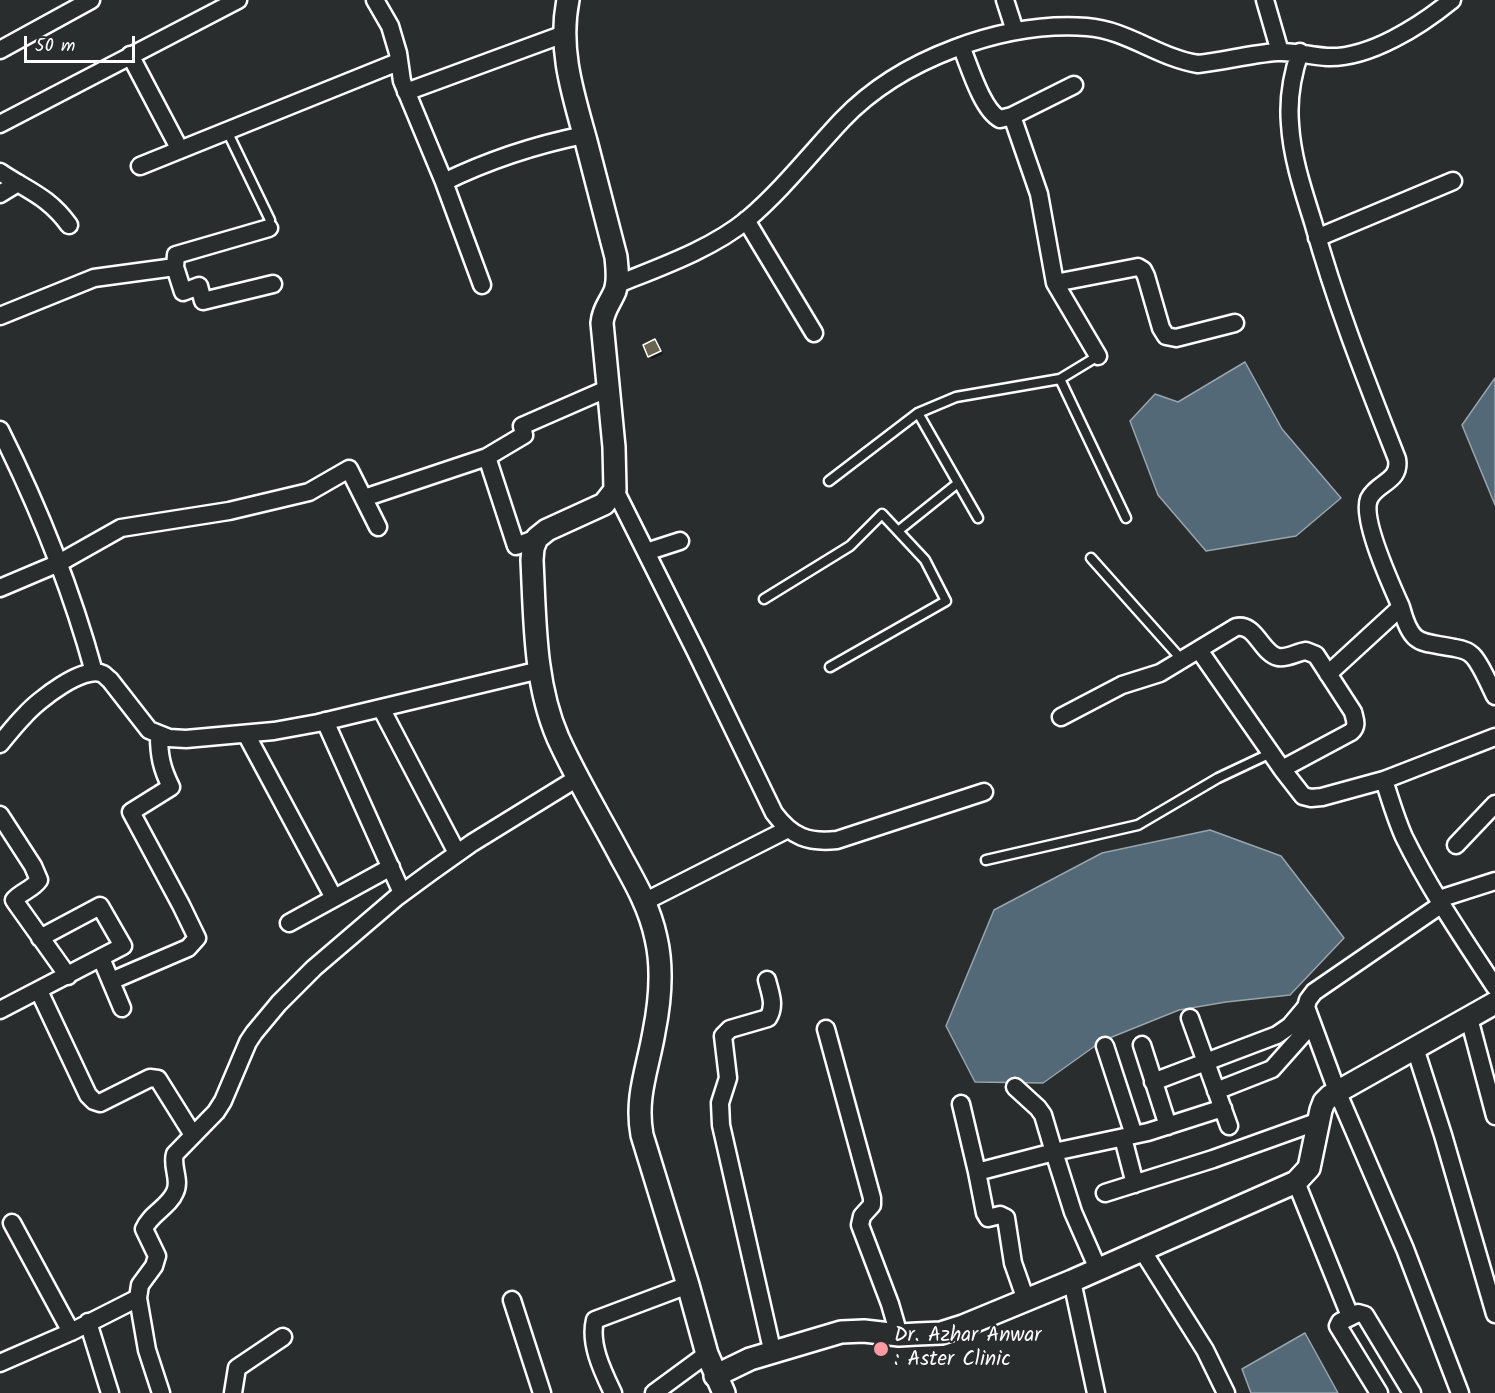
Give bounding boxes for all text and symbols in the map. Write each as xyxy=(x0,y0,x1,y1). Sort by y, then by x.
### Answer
scale bar xyxy=(27,24,138,62)
text: 50 m xyxy=(35,32,75,61)
place label: Dr. Azhar Anwar : Aster Clinic xyxy=(894,1324,1041,1374)
marker: Dr. Azhar Anwar : Aster Clinic xyxy=(872,1340,890,1358)

